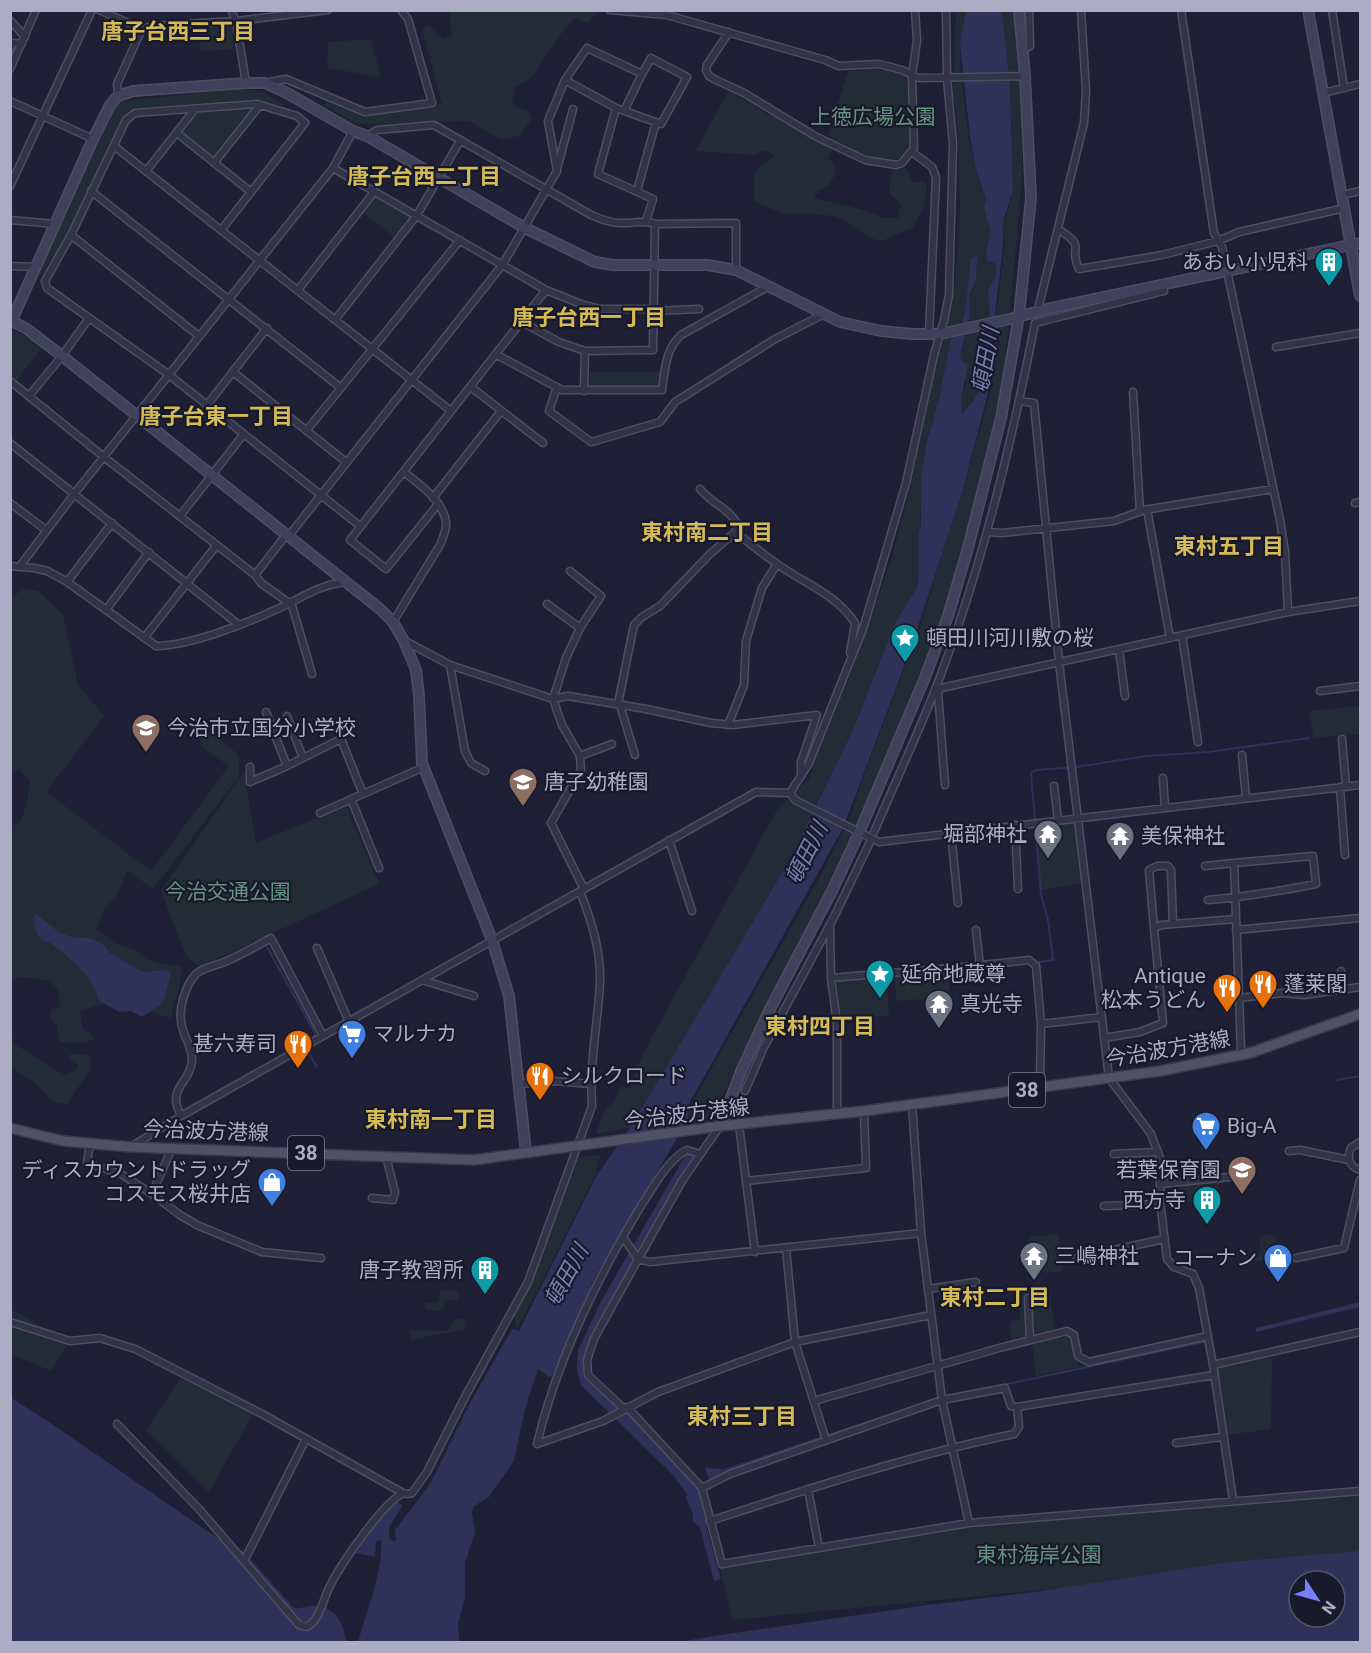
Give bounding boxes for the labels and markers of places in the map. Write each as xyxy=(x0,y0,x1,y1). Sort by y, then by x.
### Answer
building icon: あおい小児科 xyxy=(1313,246,1345,288)
place label: あおい小児科 xyxy=(1182,250,1308,274)
place icon: 頓田川河川敷の桜 xyxy=(889,622,921,664)
place label: 頓田川河川敷の桜 xyxy=(926,626,1094,650)
school or university icon: 今治市立国分小学校 xyxy=(130,712,162,754)
place label: 今治市立国分小学校 xyxy=(167,716,356,740)
school or university icon: 唐子幼稚園 xyxy=(507,766,539,808)
place label: 唐子幼稚園 xyxy=(544,770,649,794)
temple icon: 堀部神社 xyxy=(1032,818,1064,860)
temple icon: 美保神社 xyxy=(1104,820,1136,862)
place label: 堀部神社 xyxy=(943,822,1027,846)
place label: 美保神社 xyxy=(1141,824,1225,848)
place icon: 延命地蔵尊 xyxy=(864,958,896,1000)
place label: 延命地蔵尊 xyxy=(901,962,1006,986)
place label: Antique 松本うどん xyxy=(1101,964,1206,1012)
restaurant icon: 蓬莱閣 xyxy=(1247,968,1279,1010)
restaurant icon: Antique 松本うどん xyxy=(1211,972,1243,1014)
place label: 蓬莱閣 xyxy=(1284,972,1347,996)
temple icon: 真光寺 xyxy=(923,988,955,1030)
place label: 真光寺 xyxy=(960,992,1023,1016)
supermarket icon: マルナカ xyxy=(336,1018,368,1060)
place label: マルナカ xyxy=(373,1022,457,1046)
restaurant icon: 甚六寿司 xyxy=(282,1028,314,1070)
place label: 甚六寿司 xyxy=(193,1032,277,1056)
restaurant icon: シルクロード xyxy=(524,1060,556,1102)
place label: シルクロード xyxy=(561,1064,687,1088)
supermarket icon: Big-A xyxy=(1190,1110,1222,1152)
place label: Big-A xyxy=(1227,1114,1277,1138)
school or university icon: 若葉保育園 xyxy=(1226,1154,1258,1196)
place label: ディスカウントドラッグ コスモス桜井店 xyxy=(21,1158,251,1206)
place label: 若葉保育園 xyxy=(1116,1158,1221,1182)
shop icon: ディスカウントドラッグ コスモス桜井店 xyxy=(256,1166,288,1208)
building icon: 西方寺 xyxy=(1191,1184,1223,1226)
place label: 西方寺 xyxy=(1123,1188,1186,1212)
temple icon: 三嶋神社 xyxy=(1018,1240,1050,1282)
shop icon: コーナン xyxy=(1262,1242,1294,1284)
place label: 三嶋神社 xyxy=(1055,1244,1139,1268)
place label: コーナン xyxy=(1173,1246,1257,1270)
building icon: 唐子教習所 xyxy=(469,1254,501,1296)
place label: 唐子教習所 xyxy=(359,1258,464,1282)

